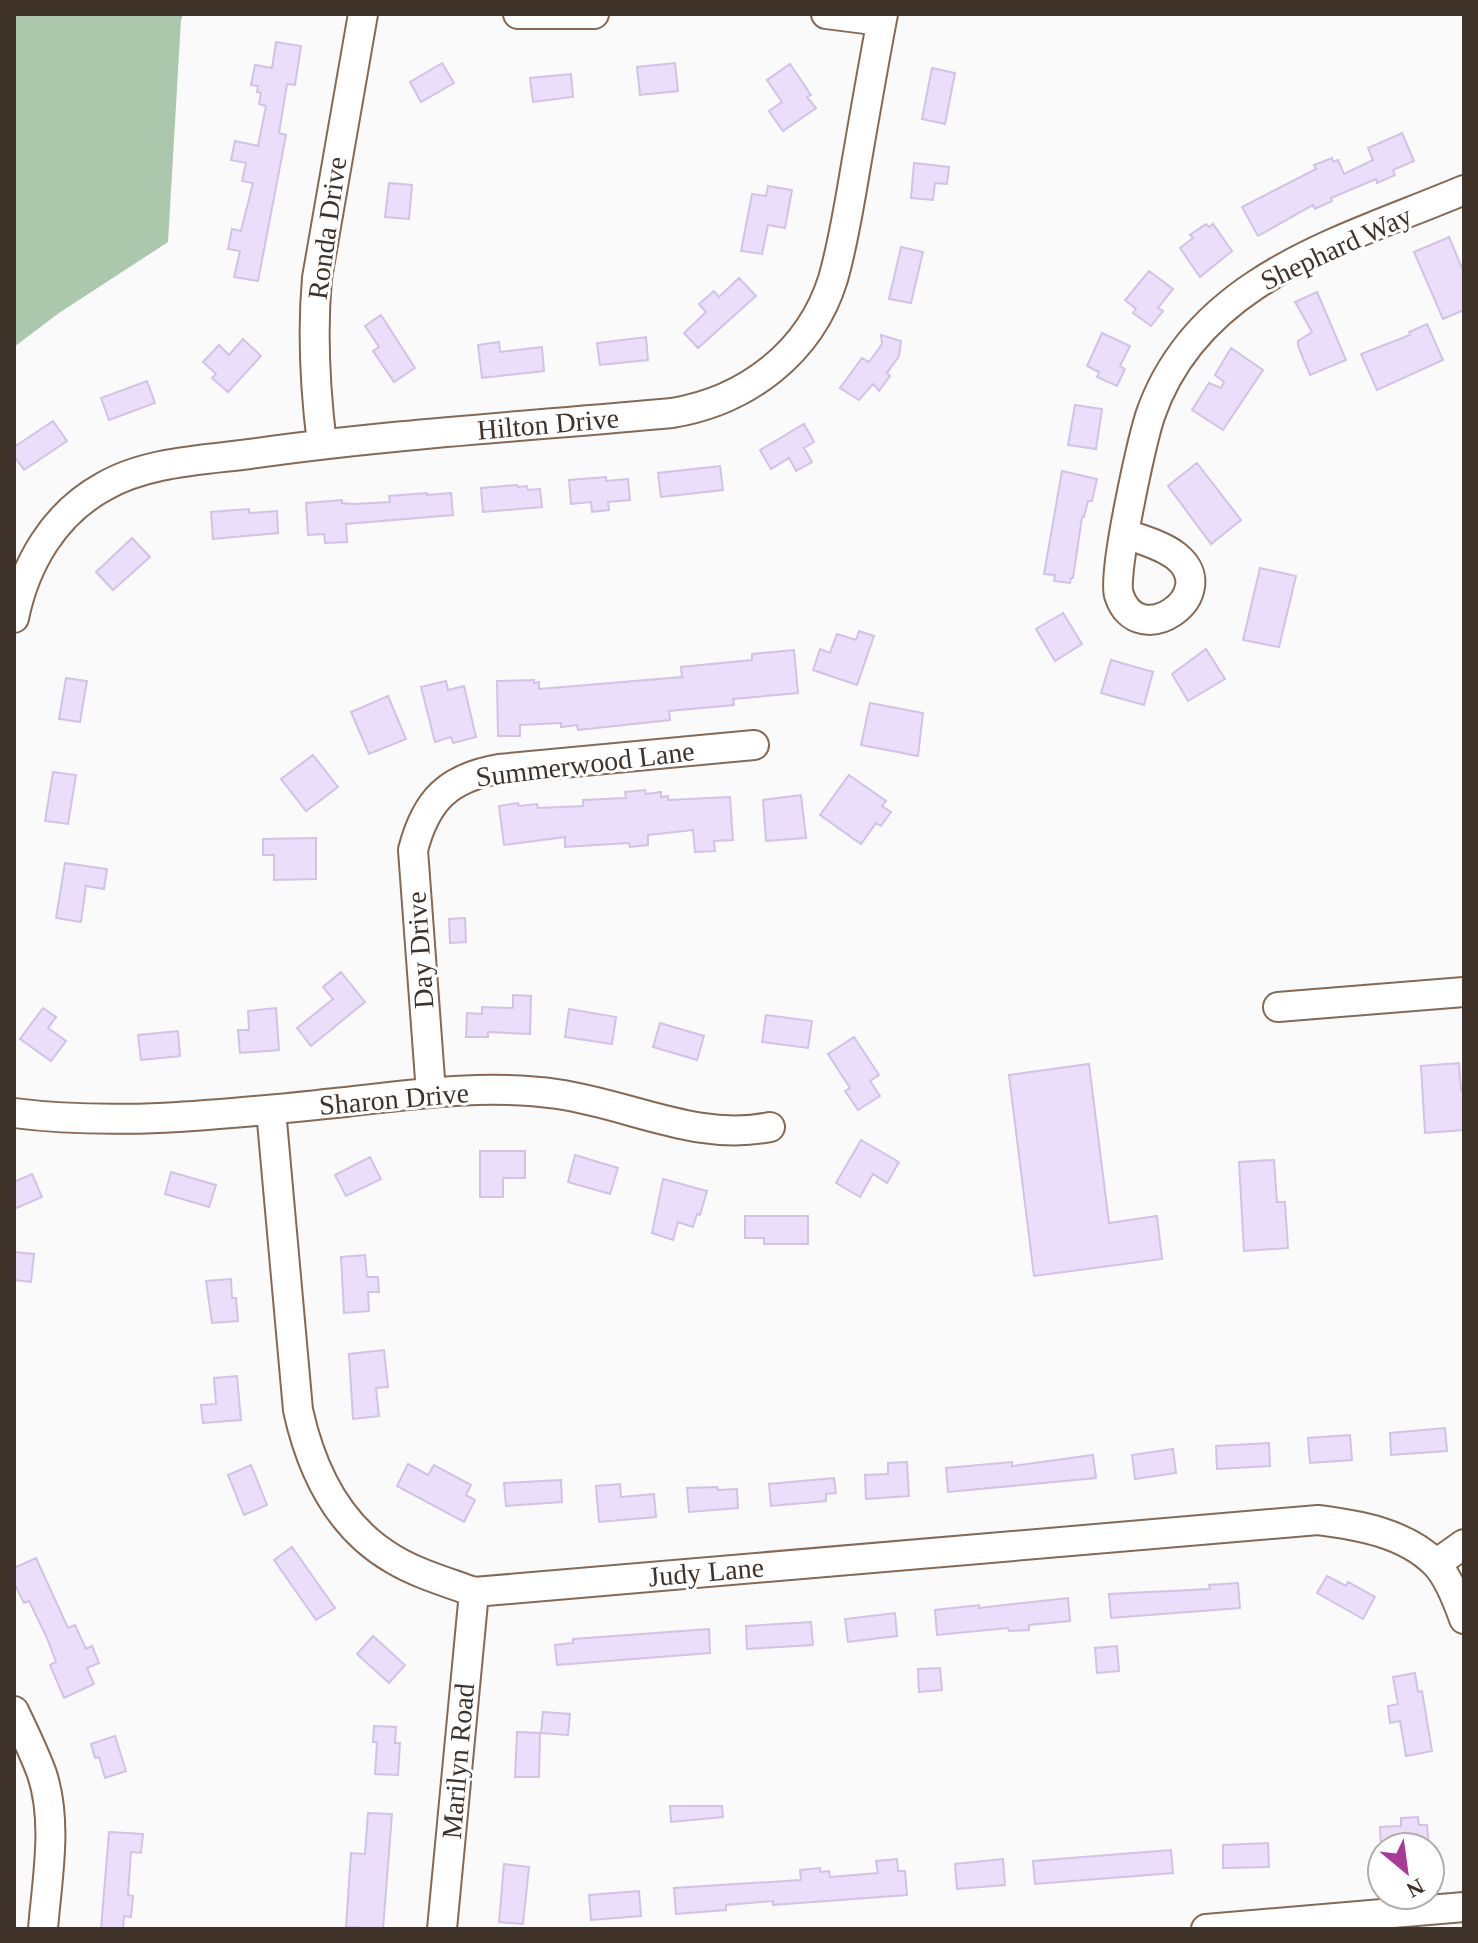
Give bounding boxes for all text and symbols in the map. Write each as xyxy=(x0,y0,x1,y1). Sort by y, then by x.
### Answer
street label: Ronda Drive xyxy=(302,155,352,301)
street label: Shephard Way xyxy=(1256,200,1416,296)
street label: Hilton Drive xyxy=(476,402,620,446)
street label: Summerwood Lane xyxy=(474,735,696,793)
street label: Day Drive xyxy=(400,890,440,1010)
street label: Sharon Drive xyxy=(318,1077,470,1121)
street label: Judy Lane xyxy=(647,1552,765,1592)
street label: Marilyn Road xyxy=(436,1682,480,1840)
north arrow xyxy=(1366,1831,1446,1911)
text: N xyxy=(1402,1873,1428,1903)

